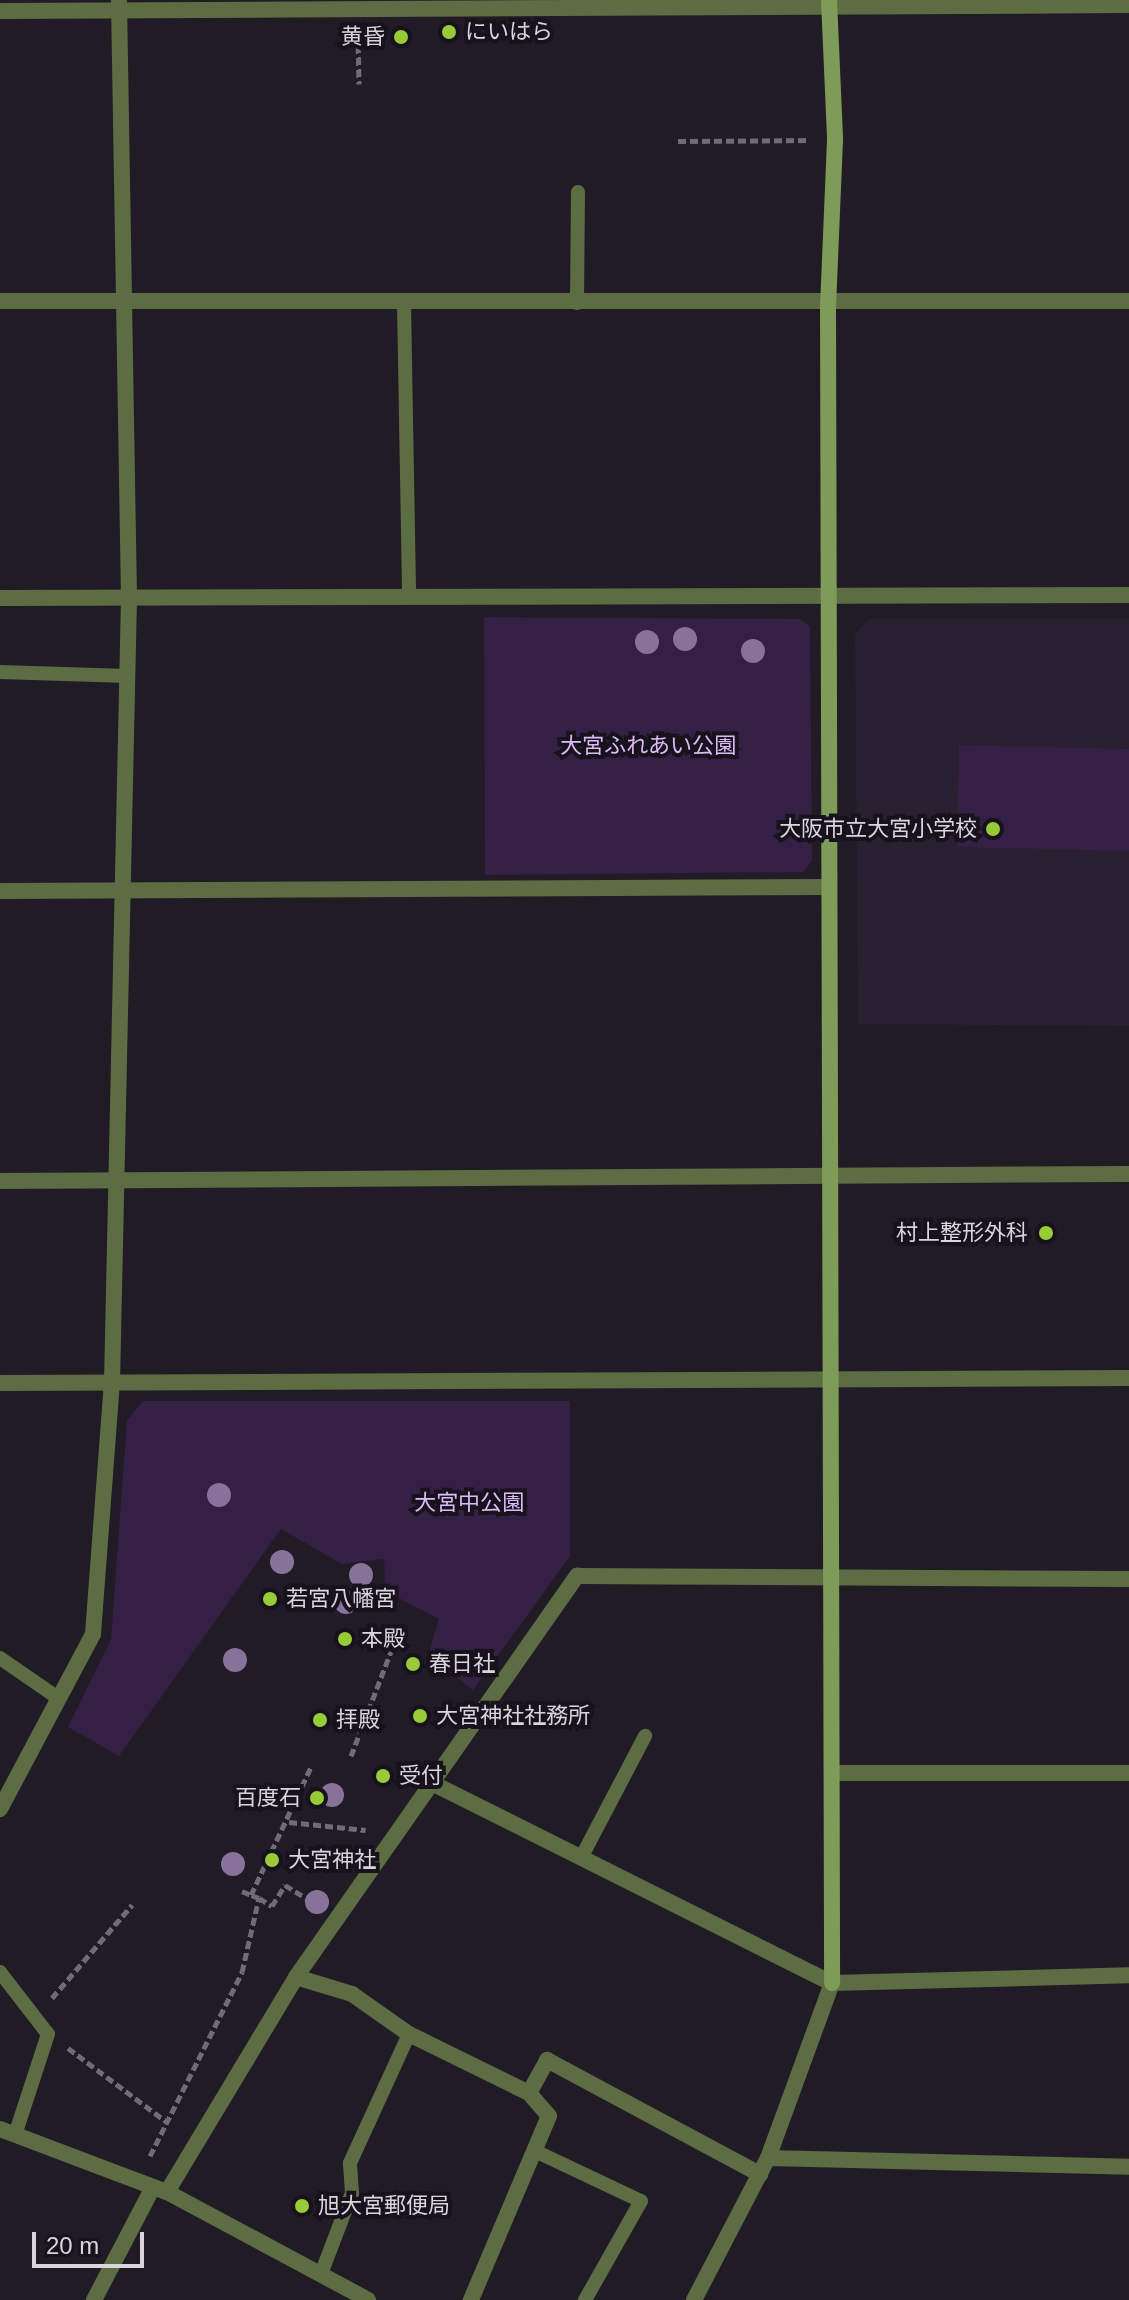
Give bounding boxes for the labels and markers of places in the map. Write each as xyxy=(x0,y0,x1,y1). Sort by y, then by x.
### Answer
place label: にいはら xyxy=(465,19,553,45)
marker: にいはら xyxy=(440,23,458,41)
place label: 黄昏 xyxy=(341,24,385,50)
marker: 黄昏 xyxy=(392,28,410,46)
place label: 大阪市立大宮小学校 xyxy=(779,816,977,842)
marker: 大阪市立大宮小学校 xyxy=(984,820,1002,838)
place label: 村上整形外科 xyxy=(896,1220,1028,1246)
marker: 村上整形外科 xyxy=(1035,1222,1057,1244)
place label: 若宮八幡宮 xyxy=(286,1586,396,1612)
marker: 若宮八幡宮 xyxy=(261,1590,279,1608)
place label: 本殿 xyxy=(361,1626,405,1652)
marker: 本殿 xyxy=(336,1630,354,1648)
place label: 春日社 xyxy=(429,1651,495,1677)
marker: 春日社 xyxy=(404,1655,422,1673)
place label: 大宮神社社務所 xyxy=(436,1703,590,1729)
place label: 拝殿 xyxy=(336,1707,380,1733)
marker: 大宮神社社務所 xyxy=(411,1707,429,1725)
marker: 拝殿 xyxy=(311,1711,329,1729)
place label: 受付 xyxy=(399,1763,443,1789)
marker: 受付 xyxy=(374,1767,392,1785)
place label: 百度石 xyxy=(235,1785,301,1811)
marker: 百度石 xyxy=(308,1789,326,1807)
place label: 大宮神社 xyxy=(288,1847,376,1873)
marker: 大宮神社 xyxy=(263,1851,281,1869)
place label: 旭大宮郵便局 xyxy=(318,2193,450,2219)
marker: 旭大宮郵便局 xyxy=(293,2197,311,2215)

